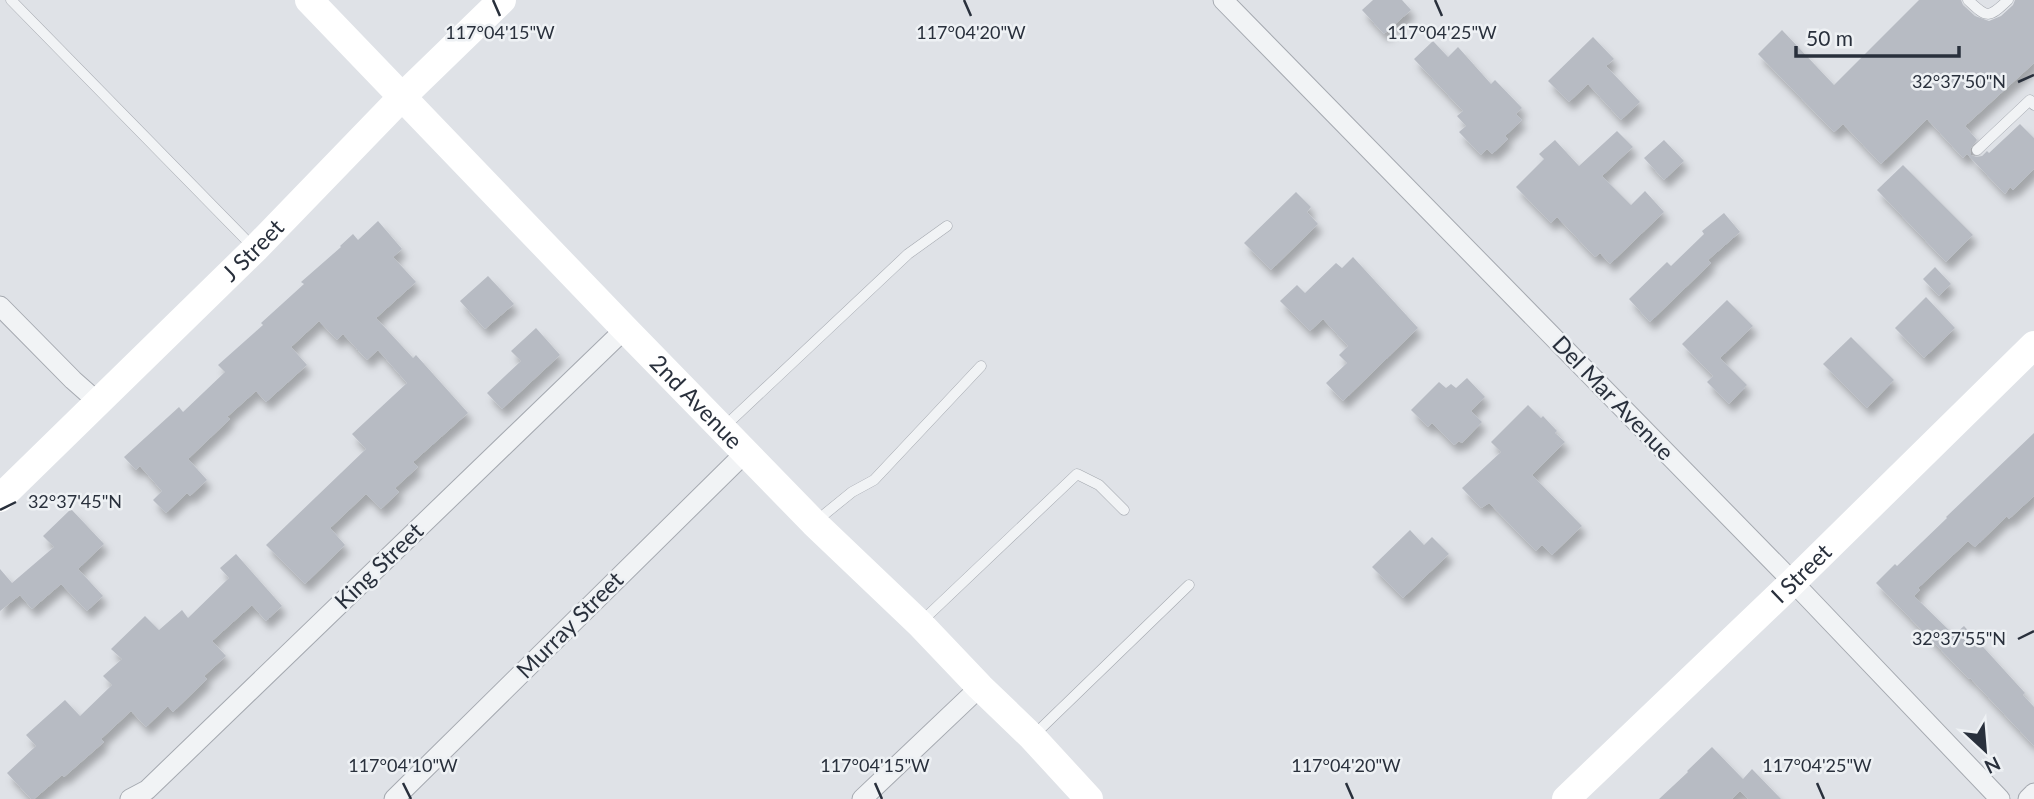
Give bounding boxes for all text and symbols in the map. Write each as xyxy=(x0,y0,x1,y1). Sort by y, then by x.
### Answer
scale bar xyxy=(1796,14,1959,58)
text: 117°04'15"W xyxy=(445,21,555,43)
text: 117°04'20"W xyxy=(916,21,1026,43)
text: 117°04'25"W xyxy=(1387,21,1497,43)
text: 50 m xyxy=(1806,25,1853,50)
text: 32°37'50"N xyxy=(1912,70,2006,92)
street label: J Street xyxy=(216,212,290,287)
street label: Del Mar Avenue xyxy=(1547,329,1680,465)
street label: 2nd Avenue xyxy=(645,348,749,454)
text: 32°37'45"N xyxy=(28,490,122,512)
street label: King Street xyxy=(328,516,429,614)
street label: I Street xyxy=(1765,537,1837,608)
street label: Murray Street xyxy=(510,565,629,683)
text: 32°37'55"N xyxy=(1912,627,2006,649)
north arrow xyxy=(1950,715,2020,785)
text: N xyxy=(1981,752,2004,779)
text: 117°04'10"W xyxy=(348,754,458,776)
text: 117°04'15"W xyxy=(820,754,930,776)
text: 117°04'20"W xyxy=(1291,754,1401,776)
text: 117°04'25"W xyxy=(1762,754,1872,776)

